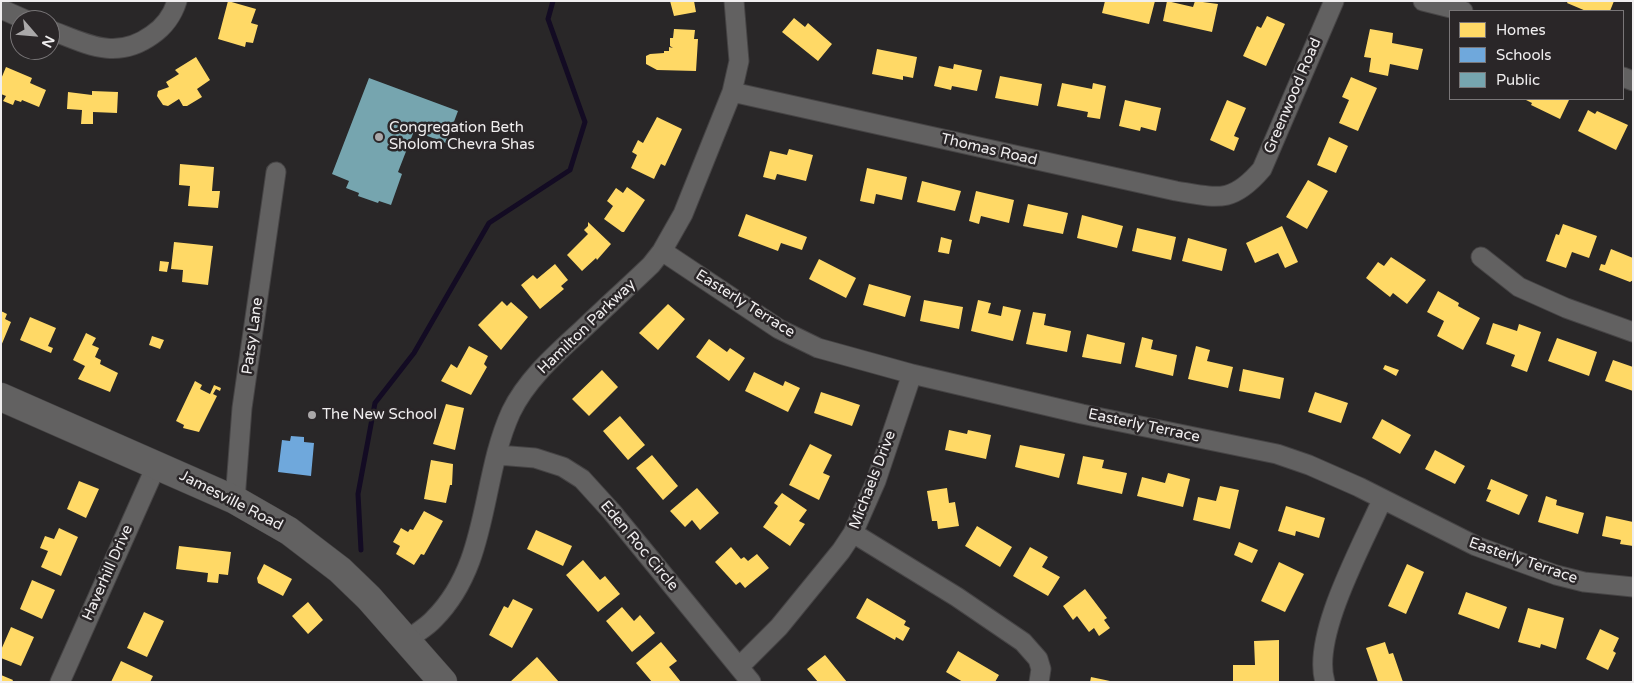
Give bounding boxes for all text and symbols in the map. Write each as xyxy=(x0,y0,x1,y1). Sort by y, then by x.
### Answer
north arrow xyxy=(10,10,60,60)
legend xyxy=(1449,10,1624,100)
text: Homes xyxy=(1496,21,1546,39)
text: N xyxy=(38,33,58,50)
street label: Greenwood Road xyxy=(1261,35,1325,157)
text: Schools xyxy=(1496,46,1552,64)
text: Public xyxy=(1496,71,1540,89)
place label: Congregation Beth Sholom Chevra Shas xyxy=(389,119,535,154)
street label: Thomas Road xyxy=(939,130,1039,170)
marker: Congregation Beth Sholom Chevra Shas xyxy=(373,131,385,143)
street label: Easterly Terrace xyxy=(692,266,798,342)
street label: Hamilton Parkway xyxy=(534,276,640,378)
street label: Patsy Lane xyxy=(239,296,267,376)
street label: Easterly Terrace xyxy=(1087,405,1201,447)
place label: The New School xyxy=(322,406,437,424)
marker: The New School xyxy=(306,409,318,421)
street label: Michaels Drive xyxy=(846,428,900,532)
street label: Jamesville Road xyxy=(176,467,286,535)
street label: Eden Roc Circle xyxy=(596,497,682,595)
street label: Haverhill Drive xyxy=(79,522,137,624)
street label: Easterly Terrace xyxy=(1466,534,1580,588)

